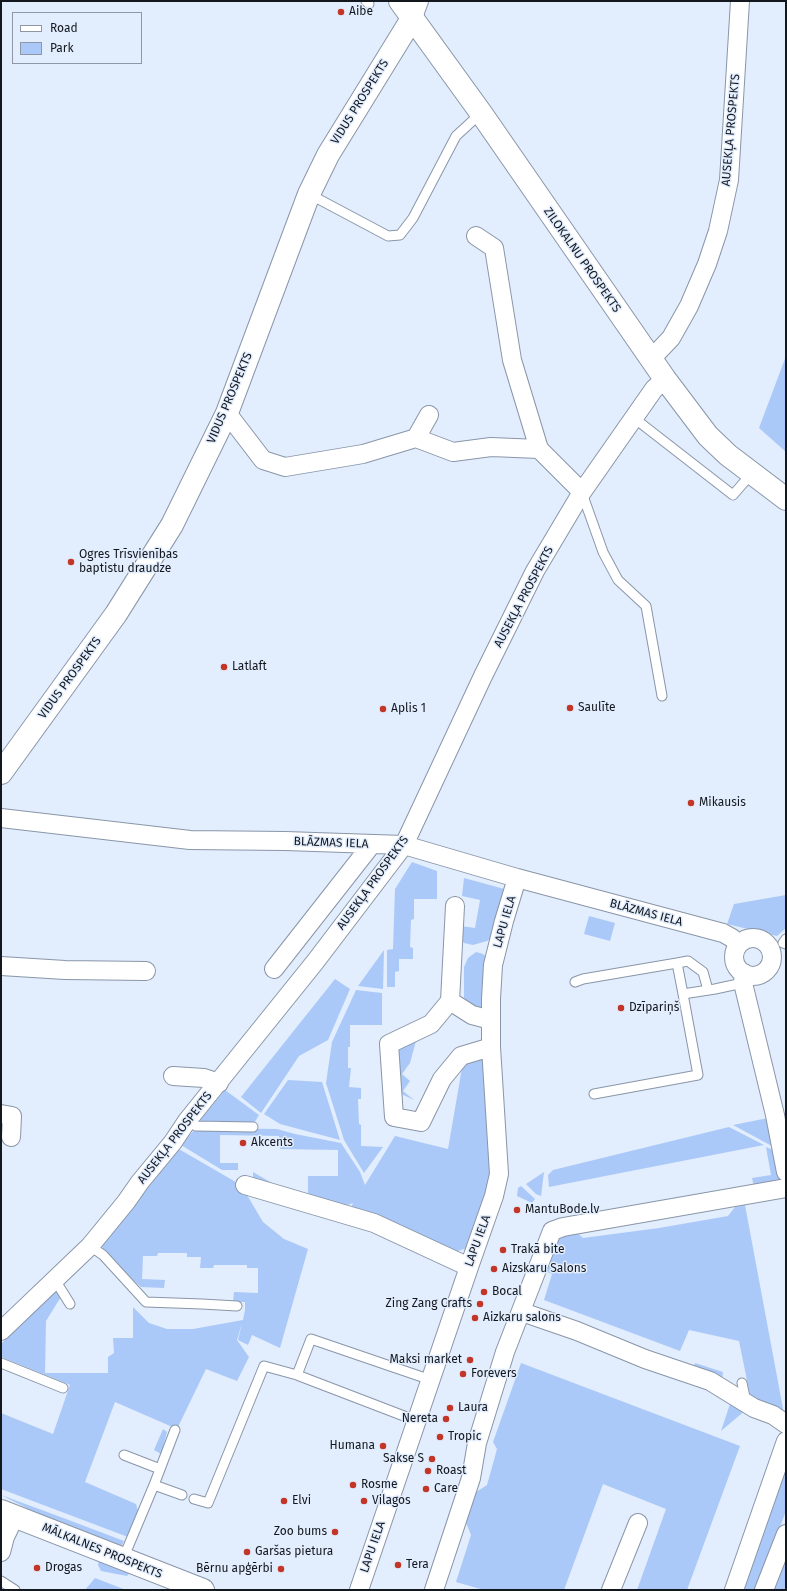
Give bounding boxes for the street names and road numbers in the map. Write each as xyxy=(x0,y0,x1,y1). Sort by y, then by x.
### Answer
street label: VIDUS PROSPEKTS xyxy=(328,57,392,147)
street label: AUSEKĻA PROSPEKTS xyxy=(719,73,743,187)
street label: ZILOKALNU PROSPEKTS xyxy=(540,205,624,315)
street label: VIDUS PROSPEKTS xyxy=(204,350,256,446)
street label: AUSEKĻA PROSPEKTS xyxy=(491,544,557,650)
street label: VIDUS PROSPEKTS xyxy=(36,634,104,722)
street label: AUSEKĻA PROSPEKTS xyxy=(334,833,412,933)
street label: BLĀZMAS IELA xyxy=(293,834,369,852)
street label: LAPU IELA xyxy=(491,894,519,950)
street label: BLĀZMAS IELA xyxy=(608,896,684,930)
street label: AUSEKĻA PROSPEKTS xyxy=(135,1089,215,1187)
street label: LAPU IELA xyxy=(462,1213,494,1269)
street label: LAPU IELA xyxy=(357,1519,389,1575)
street label: MĀLKALNES PROSPEKTS xyxy=(40,1520,164,1582)

